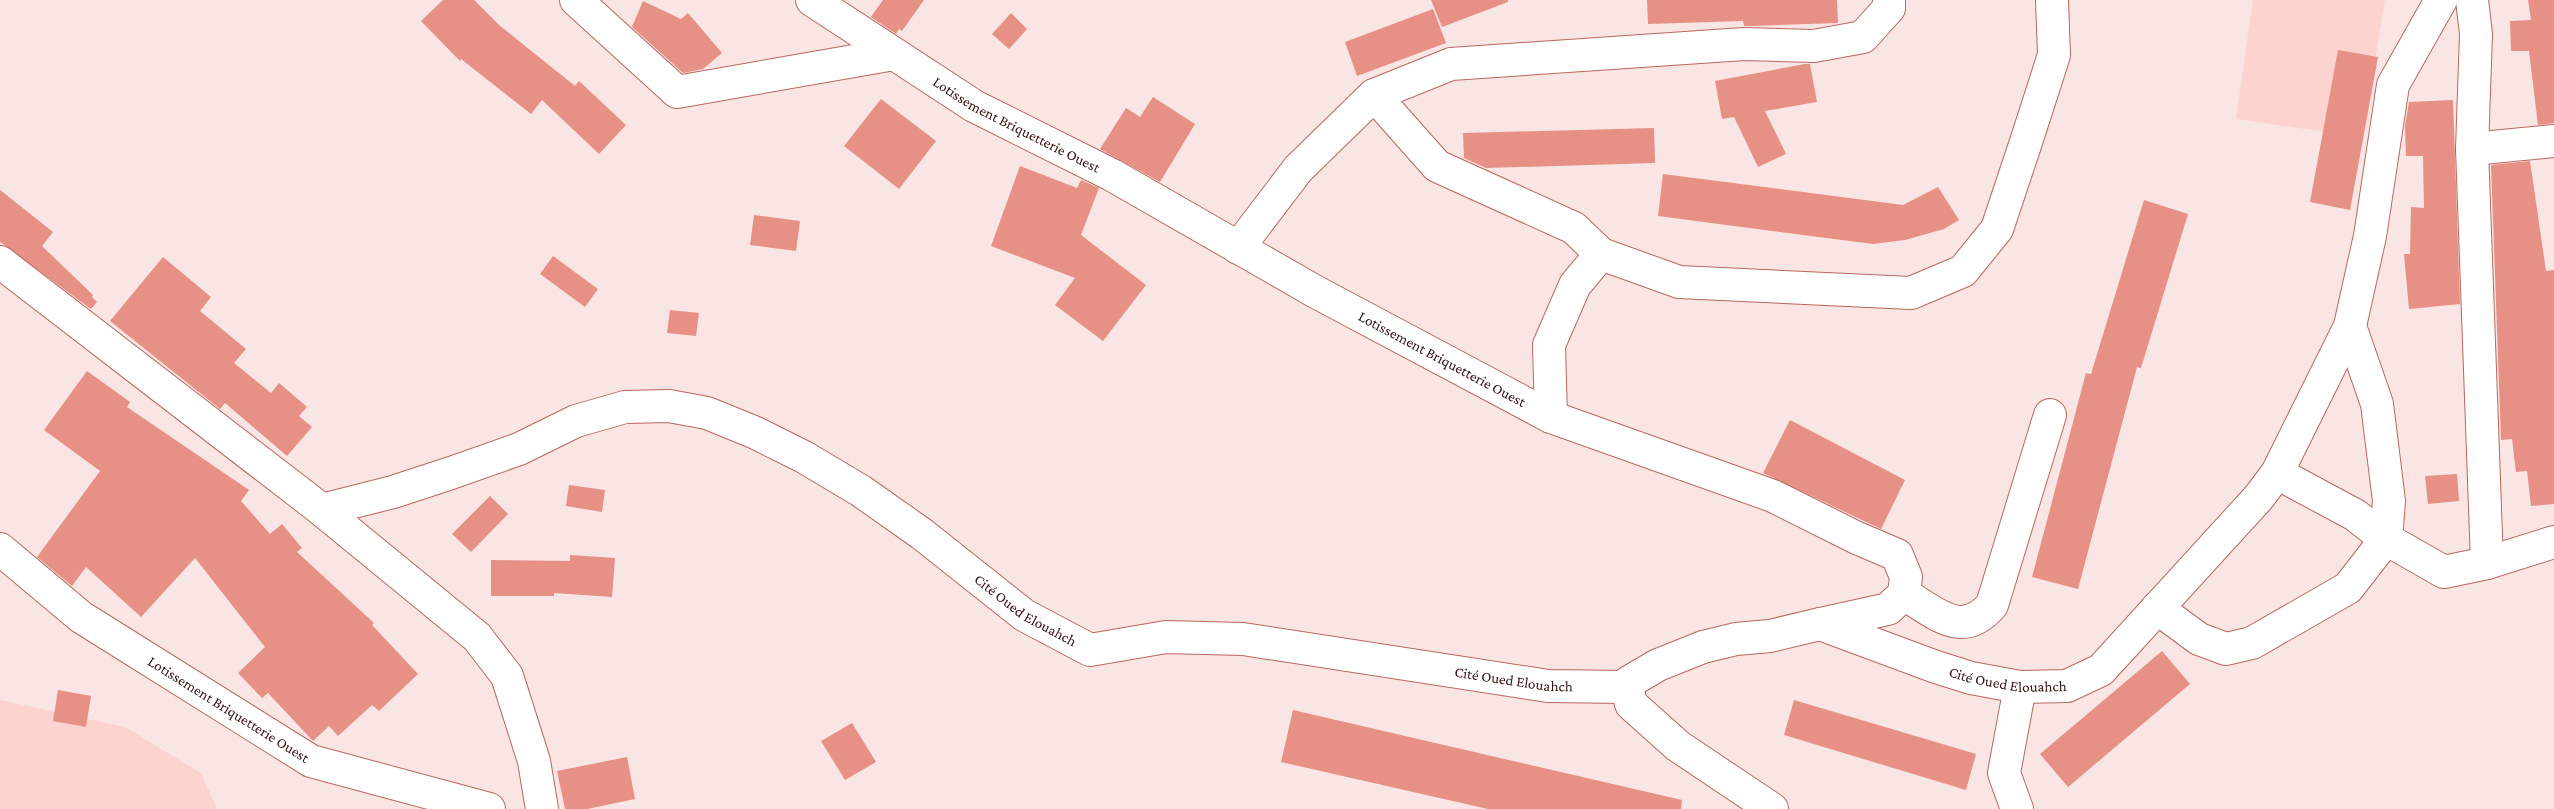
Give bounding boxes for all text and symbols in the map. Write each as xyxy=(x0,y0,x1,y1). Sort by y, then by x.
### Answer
street label: Lotissement Briquetterie Ouest xyxy=(930,73,1104,176)
street label: Lotissement Briquetterie Ouest xyxy=(1356,308,1529,411)
street label: Cité Oued Elouahch xyxy=(971,571,1079,649)
street label: Lotissement Briquetterie Ouest xyxy=(145,653,313,766)
street label: Cité Oued Elouahch xyxy=(1454,664,1573,694)
street label: Cité Oued Elouahch xyxy=(1947,664,2067,695)

